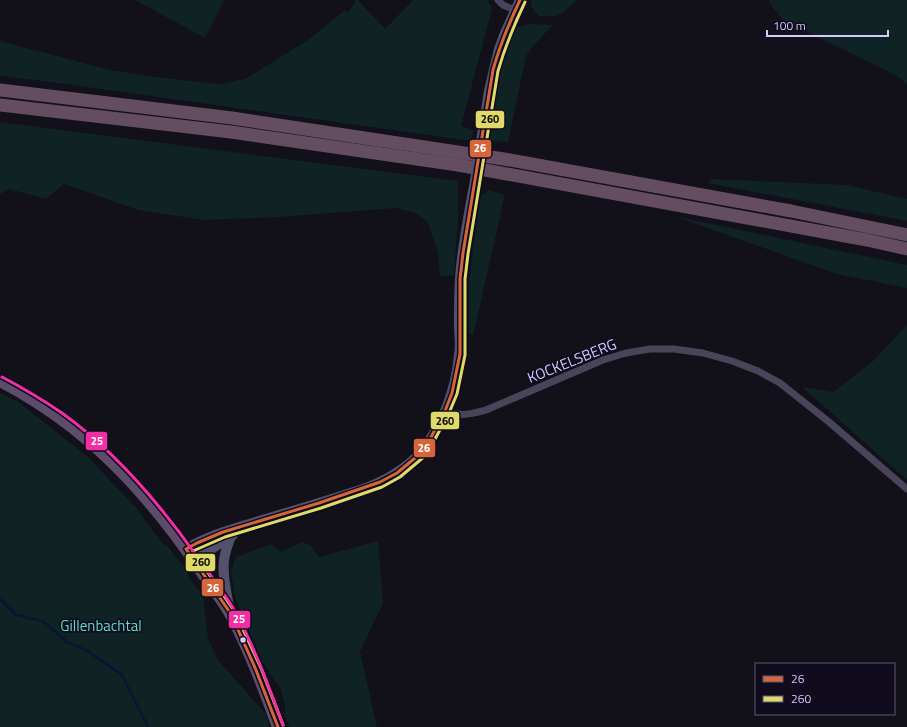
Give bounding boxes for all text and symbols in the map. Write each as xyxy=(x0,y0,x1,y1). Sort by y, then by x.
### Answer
scale bar xyxy=(767,12,888,38)
text: 100 m xyxy=(773,16,806,35)
line badge: 260 xyxy=(475,110,505,129)
text: 260 xyxy=(481,111,499,127)
line badge: 26 xyxy=(469,139,492,158)
text: 26 xyxy=(474,140,486,156)
street label: KOCKELSBERG xyxy=(524,332,620,389)
line badge: 260 xyxy=(430,411,460,430)
text: 260 xyxy=(436,413,454,429)
line badge: 25 xyxy=(85,431,108,451)
text: 25 xyxy=(91,433,103,449)
line badge: 26 xyxy=(413,438,436,458)
text: 26 xyxy=(418,440,430,456)
line badge: 260 xyxy=(185,553,216,572)
text: 260 xyxy=(192,554,210,570)
line badge: 26 xyxy=(201,578,224,597)
text: 26 xyxy=(207,580,219,596)
line badge: 25 xyxy=(228,610,251,629)
text: 25 xyxy=(233,611,245,627)
park label: Gillenbachtal xyxy=(60,614,142,637)
unlabelled marker xyxy=(238,635,248,645)
legend xyxy=(755,663,895,715)
text: 26 xyxy=(791,669,805,688)
text: 260 xyxy=(791,689,811,708)

